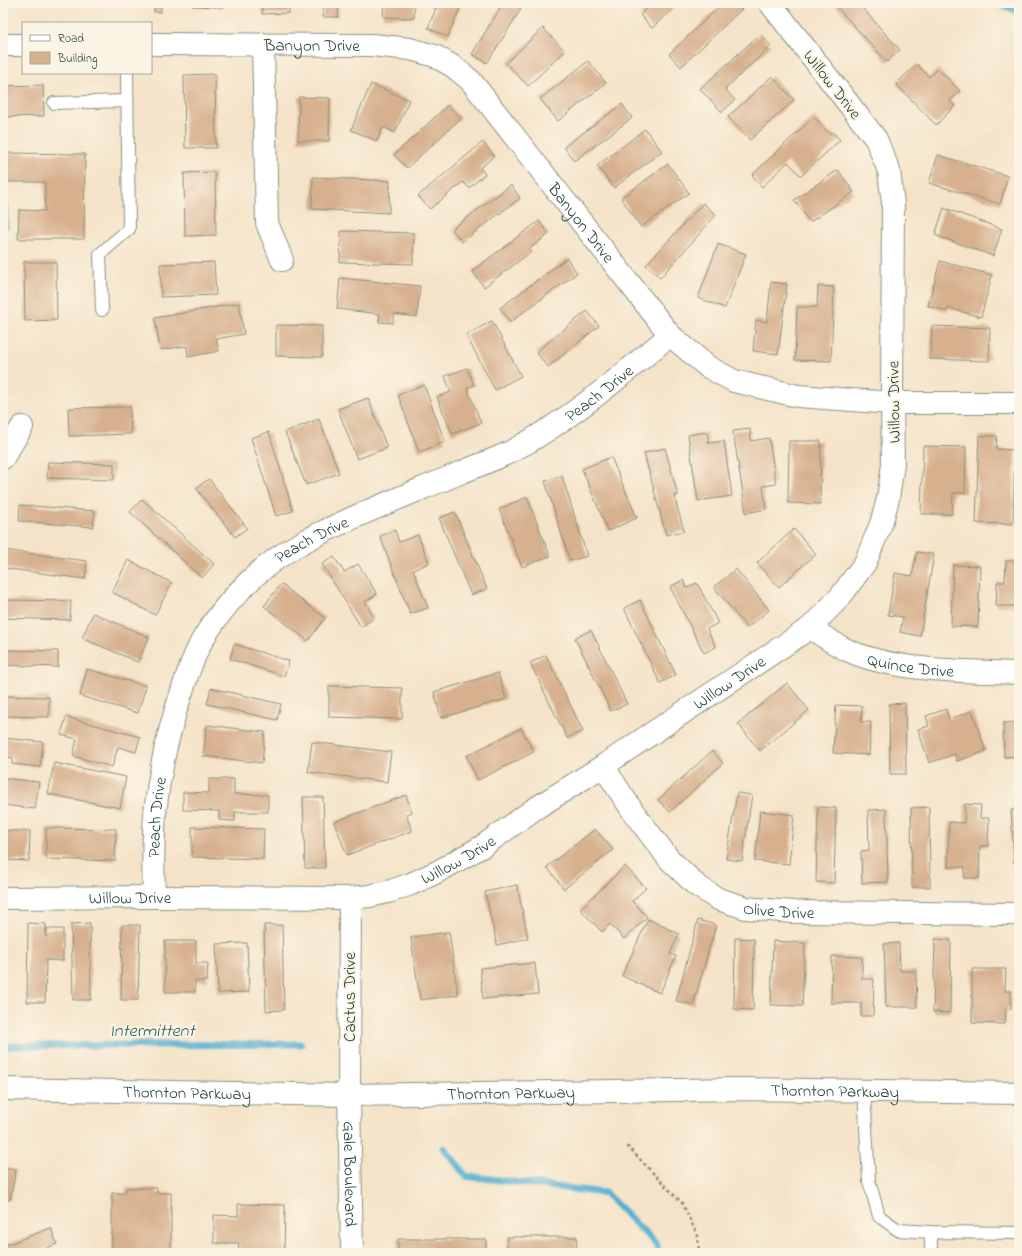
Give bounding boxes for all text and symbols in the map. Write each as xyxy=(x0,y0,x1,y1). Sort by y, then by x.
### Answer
legend xyxy=(22,22,152,74)
text: Road xyxy=(58,30,84,48)
street label: Banyon Drive xyxy=(263,34,360,60)
street label: Willow Drive xyxy=(797,45,867,125)
text: Building xyxy=(57,50,97,69)
street label: Banyon Drive xyxy=(541,177,620,269)
street label: Peach Drive xyxy=(560,359,640,429)
street label: Willow Drive xyxy=(881,360,908,443)
street label: Peach Drive xyxy=(270,510,353,570)
street label: Quince Drive xyxy=(864,647,955,685)
street label: Willow Drive xyxy=(688,650,771,717)
street label: Peach Drive xyxy=(142,775,174,858)
street label: Willow Drive xyxy=(417,829,502,892)
street label: Willow Drive xyxy=(89,886,172,911)
street label: Olive Drive xyxy=(742,897,815,926)
street label: Cactus Drive xyxy=(338,952,363,1042)
water label: Intermittent xyxy=(109,1019,196,1045)
street label: Thornton Parkway xyxy=(771,1078,899,1106)
street label: Thornton Parkway xyxy=(123,1080,251,1108)
street label: Thornton Parkway xyxy=(447,1081,575,1107)
street label: Gale Boulevard xyxy=(335,1121,363,1228)

